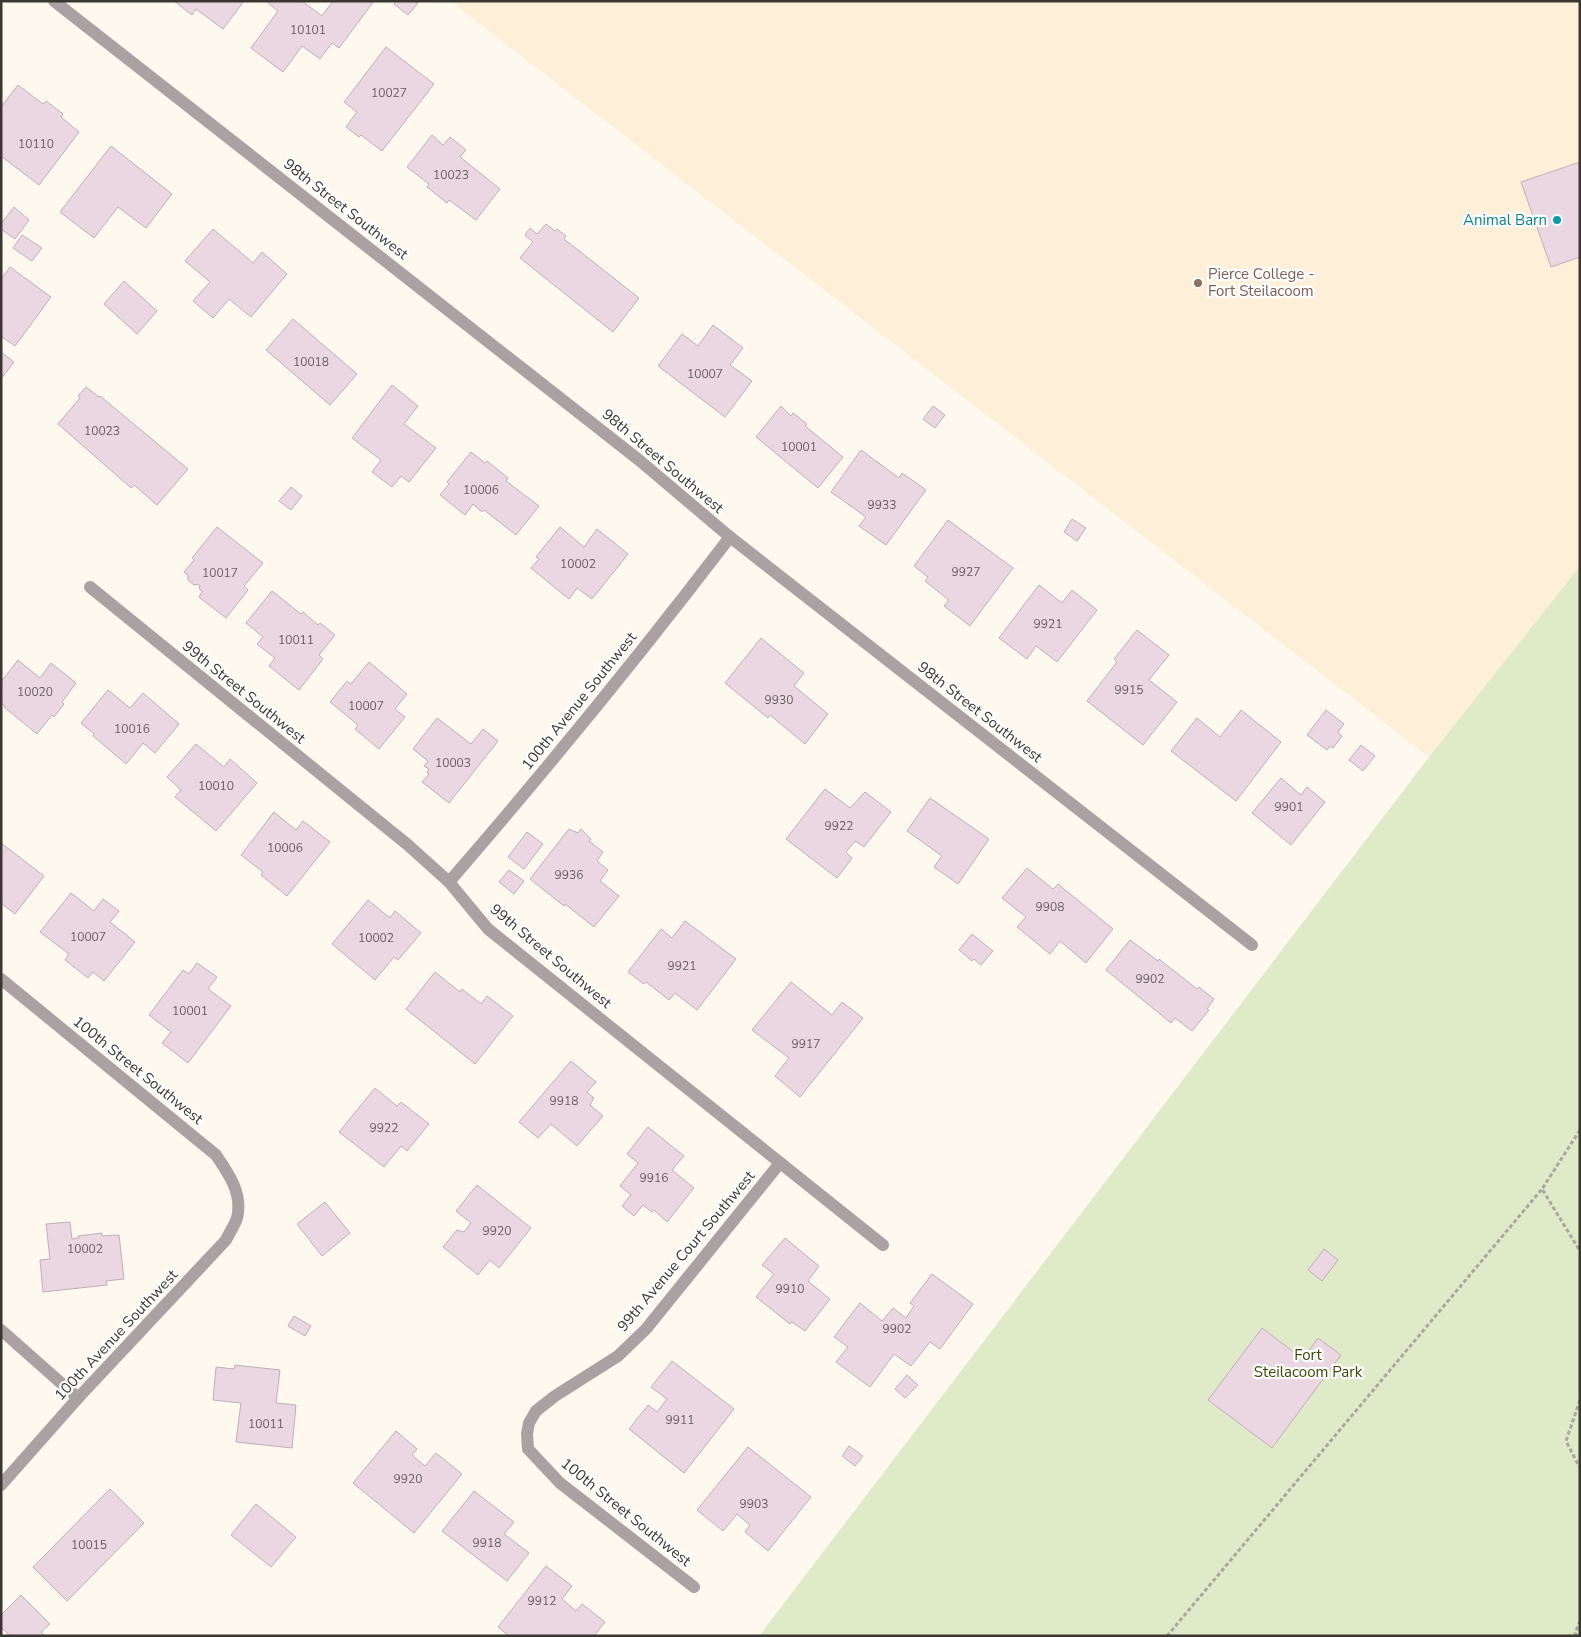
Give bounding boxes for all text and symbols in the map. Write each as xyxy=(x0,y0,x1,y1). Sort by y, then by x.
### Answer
house number: 10101 xyxy=(290,22,326,38)
house number: 10027 xyxy=(371,85,407,101)
house number: 10110 xyxy=(18,136,54,152)
street label: 98th Street Southwest xyxy=(280,154,413,264)
house number: 10023 xyxy=(433,167,469,183)
place label: Animal Barn xyxy=(1463,210,1547,230)
marker: Animal Barn xyxy=(1551,214,1563,226)
place label: Pierce College - Fort Steilacoom xyxy=(1208,264,1315,301)
marker: Pierce College - Fort Steilacoom xyxy=(1192,277,1204,289)
house number: 10018 xyxy=(293,354,329,370)
house number: 10007 xyxy=(687,366,723,382)
street label: 98th Street Southwest xyxy=(598,404,729,518)
house number: 10023 xyxy=(84,423,120,439)
house number: 10001 xyxy=(781,439,817,455)
house number: 10006 xyxy=(463,482,499,498)
house number: 9933 xyxy=(868,497,896,513)
house number: 10002 xyxy=(560,556,596,572)
house number: 9927 xyxy=(952,564,980,580)
house number: 10017 xyxy=(202,565,238,581)
house number: 9921 xyxy=(1034,616,1062,632)
street label: 100th Avenue Southwest xyxy=(517,627,641,774)
house number: 10011 xyxy=(278,632,314,648)
street label: 99th Street Southwest xyxy=(178,636,310,748)
street label: 98th Street Southwest xyxy=(914,657,1047,767)
house number: 9915 xyxy=(1115,682,1143,698)
house number: 10020 xyxy=(17,684,53,700)
house number: 9930 xyxy=(765,692,793,708)
house number: 10007 xyxy=(348,698,384,714)
house number: 10016 xyxy=(114,721,150,737)
house number: 10003 xyxy=(435,755,471,771)
house number: 10010 xyxy=(198,778,234,794)
house number: 9901 xyxy=(1275,799,1303,815)
house number: 9922 xyxy=(825,818,853,834)
house number: 10006 xyxy=(267,840,303,856)
house number: 9936 xyxy=(555,867,583,883)
street label: 99th Street Southwest xyxy=(486,899,617,1013)
house number: 9908 xyxy=(1036,899,1064,915)
house number: 10007 xyxy=(70,929,106,945)
house number: 10002 xyxy=(358,930,394,946)
house number: 9921 xyxy=(668,958,696,974)
house number: 9902 xyxy=(1136,971,1164,987)
house number: 10001 xyxy=(172,1003,208,1019)
street label: 100th Street Southwest xyxy=(69,1011,208,1129)
house number: 9917 xyxy=(792,1036,820,1052)
house number: 9918 xyxy=(550,1093,578,1109)
house number: 9922 xyxy=(370,1120,398,1136)
street label: 99th Avenue Court Southwest xyxy=(613,1166,760,1336)
house number: 9916 xyxy=(640,1170,668,1186)
house number: 9920 xyxy=(483,1223,511,1239)
house number: 10002 xyxy=(67,1241,103,1257)
street label: 100th Avenue Southwest xyxy=(50,1265,182,1405)
house number: 9910 xyxy=(776,1281,804,1297)
house number: 9902 xyxy=(883,1321,911,1337)
park label: Fort Steilacoom Park xyxy=(1254,1345,1363,1382)
house number: 9911 xyxy=(666,1412,694,1428)
house number: 10011 xyxy=(248,1416,284,1432)
street label: 100th Street Southwest xyxy=(557,1453,696,1571)
house number: 9920 xyxy=(394,1471,422,1487)
house number: 9903 xyxy=(740,1496,768,1512)
house number: 9918 xyxy=(473,1535,501,1551)
house number: 10015 xyxy=(71,1537,107,1553)
house number: 9912 xyxy=(528,1593,556,1609)

